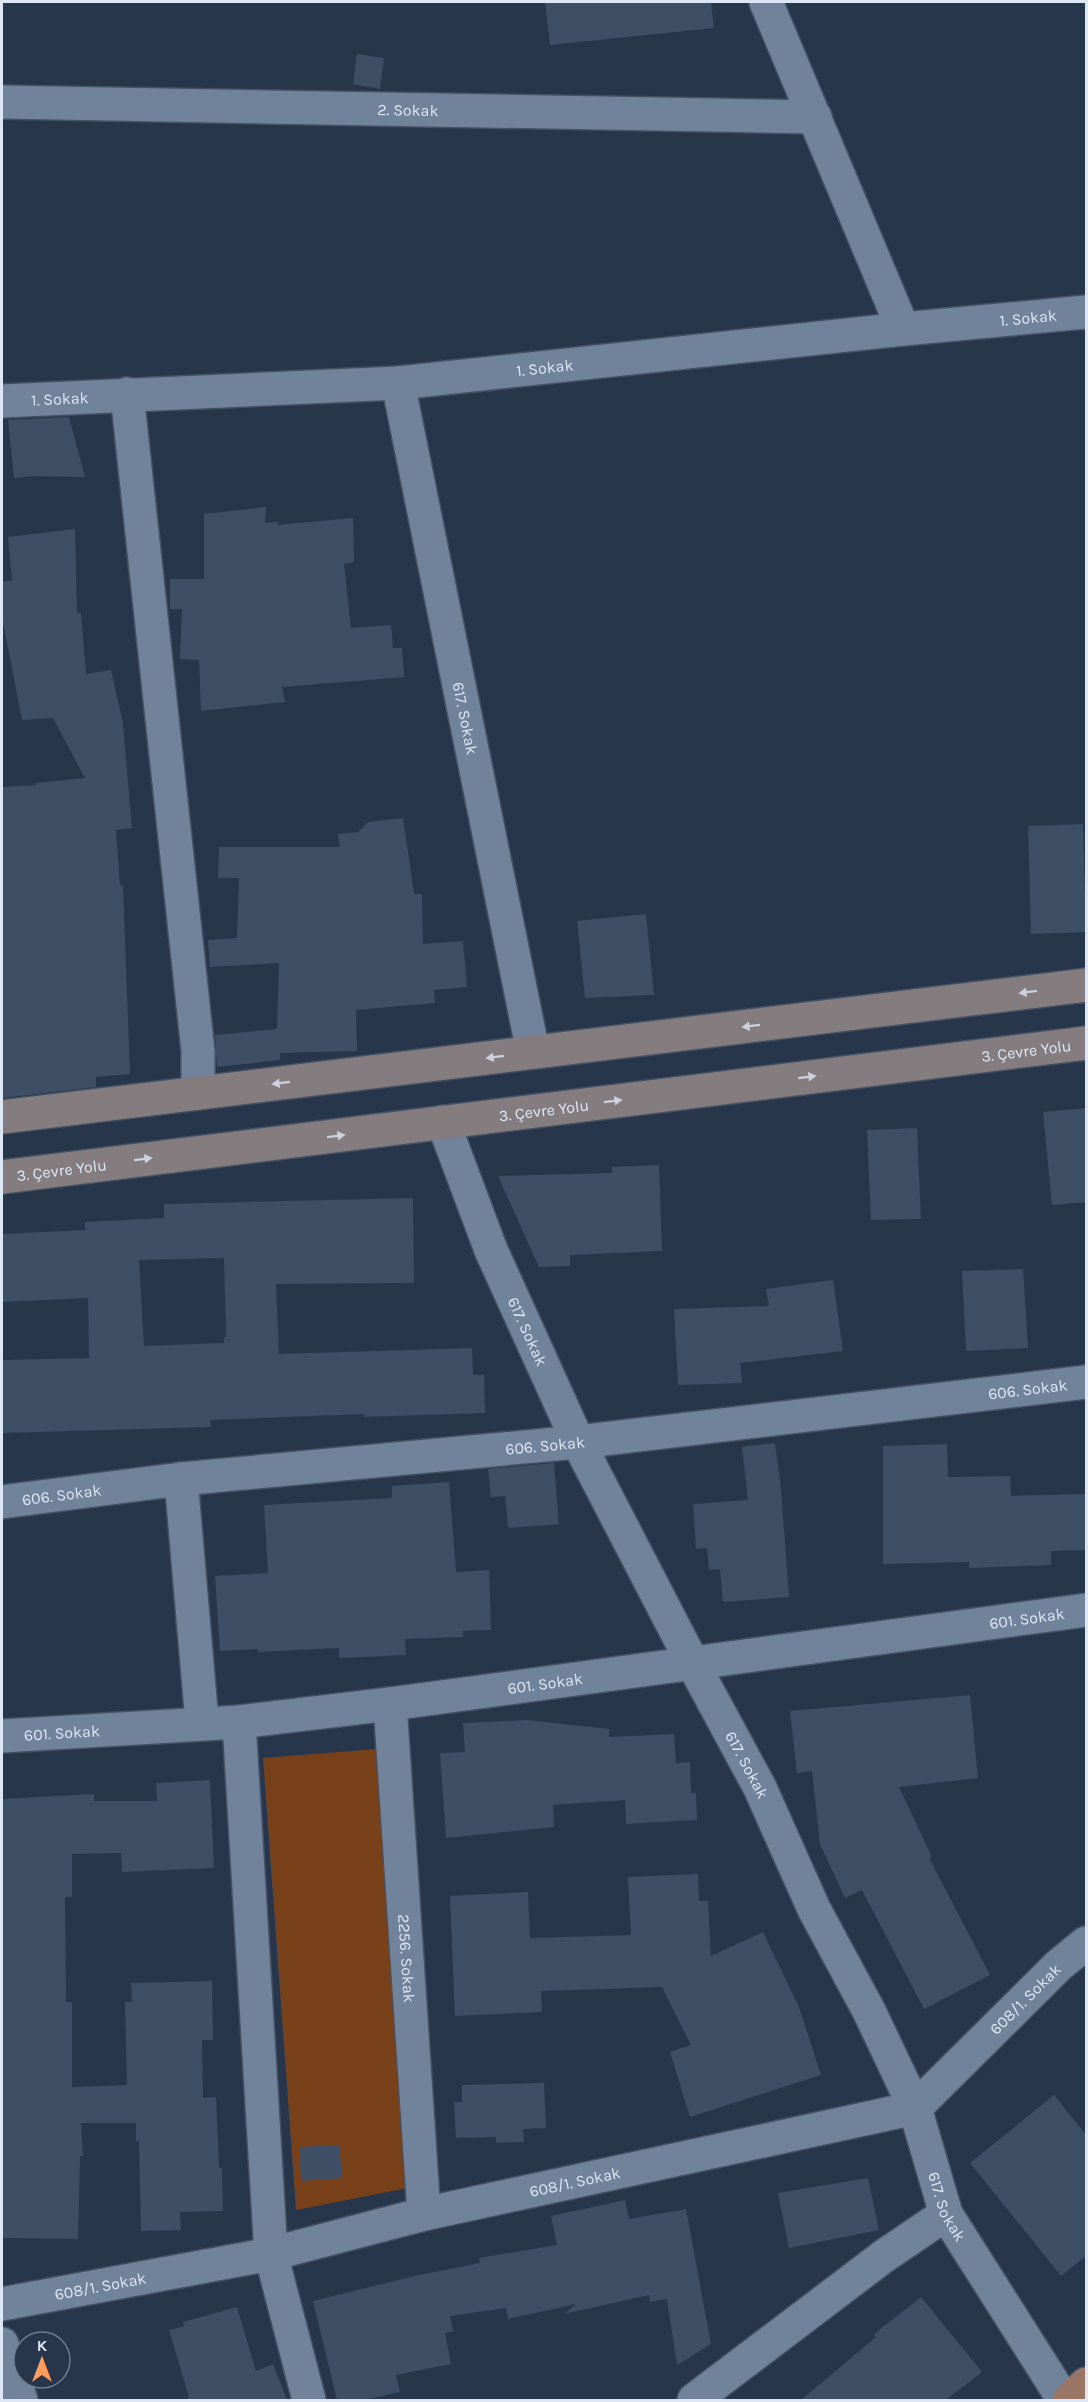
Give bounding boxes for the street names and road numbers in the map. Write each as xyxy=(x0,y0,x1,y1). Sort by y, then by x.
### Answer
street label: 2. Sokak xyxy=(377,99,439,120)
street label: 1. Sokak xyxy=(999,305,1058,329)
street label: 1. Sokak xyxy=(515,355,574,380)
street label: 1. Sokak xyxy=(31,388,89,409)
street label: 617. Sokak xyxy=(449,680,482,756)
street label: 3. Çevre Yolu xyxy=(980,1035,1072,1065)
street label: 3. Çevre Yolu xyxy=(498,1095,590,1125)
street label: 3. Çevre Yolu xyxy=(15,1155,108,1185)
street label: 617. Sokak xyxy=(504,1294,552,1369)
street label: 606. Sokak xyxy=(987,1375,1068,1403)
street label: 606. Sokak xyxy=(504,1432,586,1458)
street label: 606. Sokak xyxy=(21,1480,102,1509)
street label: 601. Sokak xyxy=(988,1604,1066,1633)
street label: 601. Sokak xyxy=(506,1669,584,1698)
street label: 601. Sokak xyxy=(23,1721,100,1744)
street label: 617. Sokak xyxy=(722,1728,773,1801)
street label: 2256. Sokak xyxy=(395,1914,419,2003)
street label: 608/1. Sokak xyxy=(985,1959,1065,2038)
street label: 608/1. Sokak xyxy=(527,2162,622,2201)
street label: 617. Sokak xyxy=(925,2169,970,2245)
street label: 608/1. Sokak xyxy=(53,2268,148,2304)

